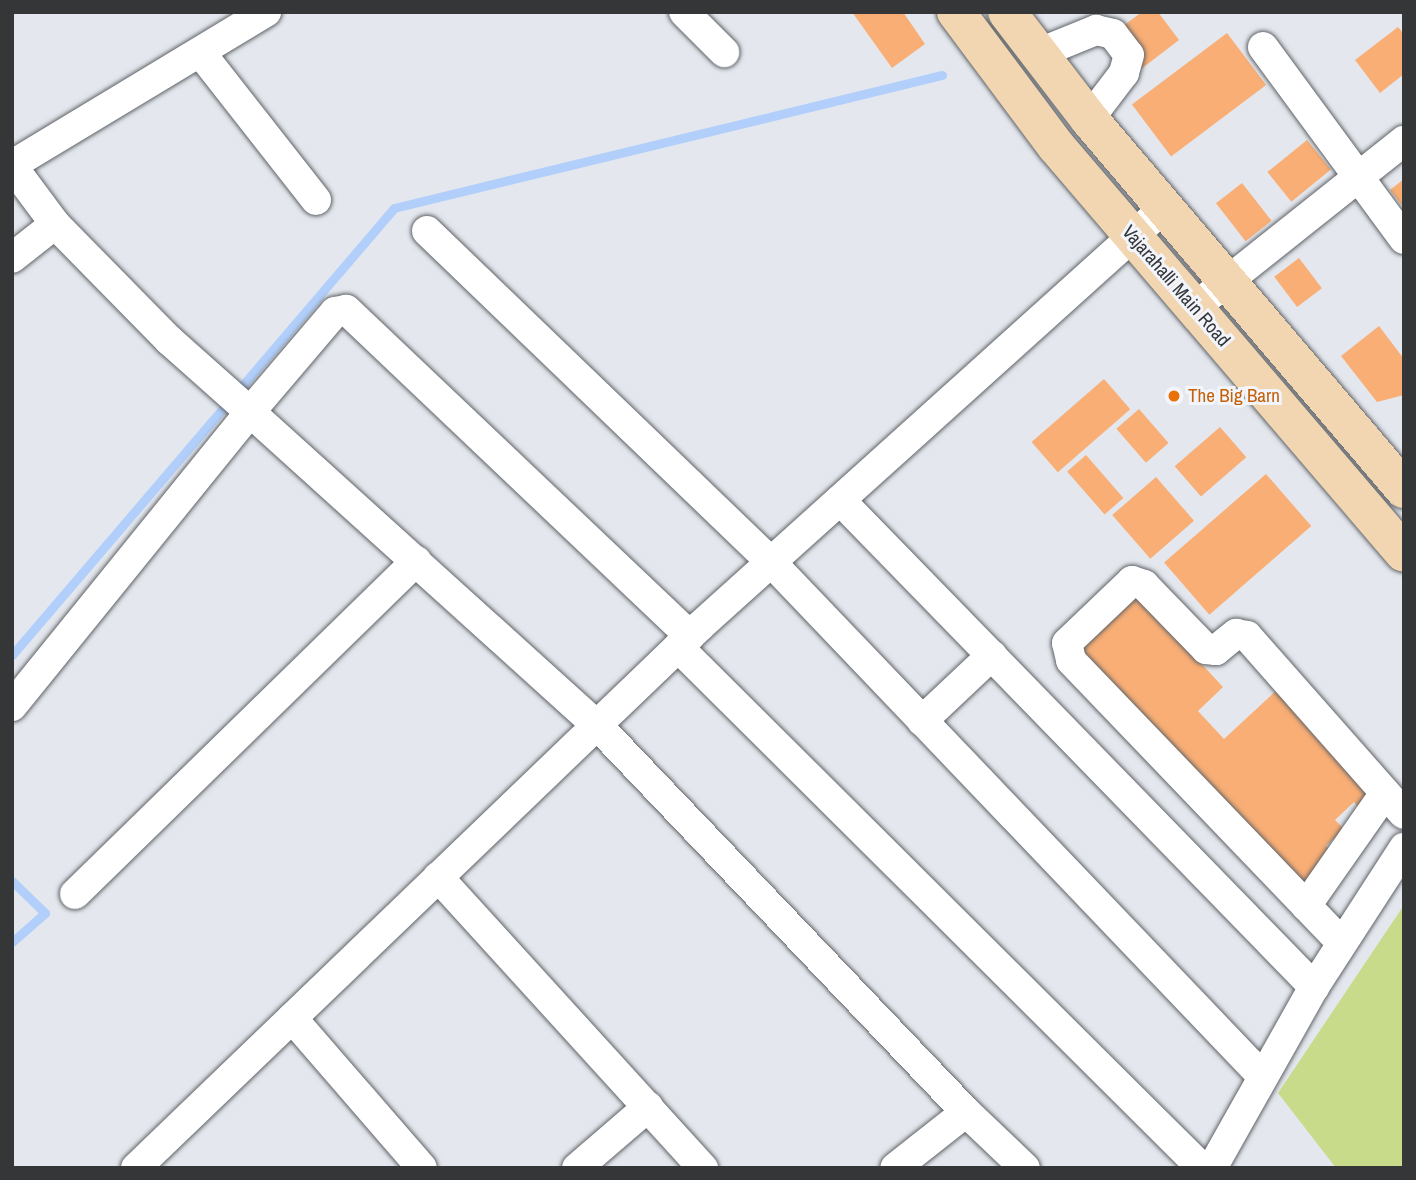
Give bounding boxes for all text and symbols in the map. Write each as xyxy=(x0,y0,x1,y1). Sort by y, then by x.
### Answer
street label: Vajarahalli Main Road xyxy=(1117,221,1235,351)
place label: The Big Barn xyxy=(1188,385,1280,407)
marker: The Big Barn xyxy=(1166,388,1182,404)

